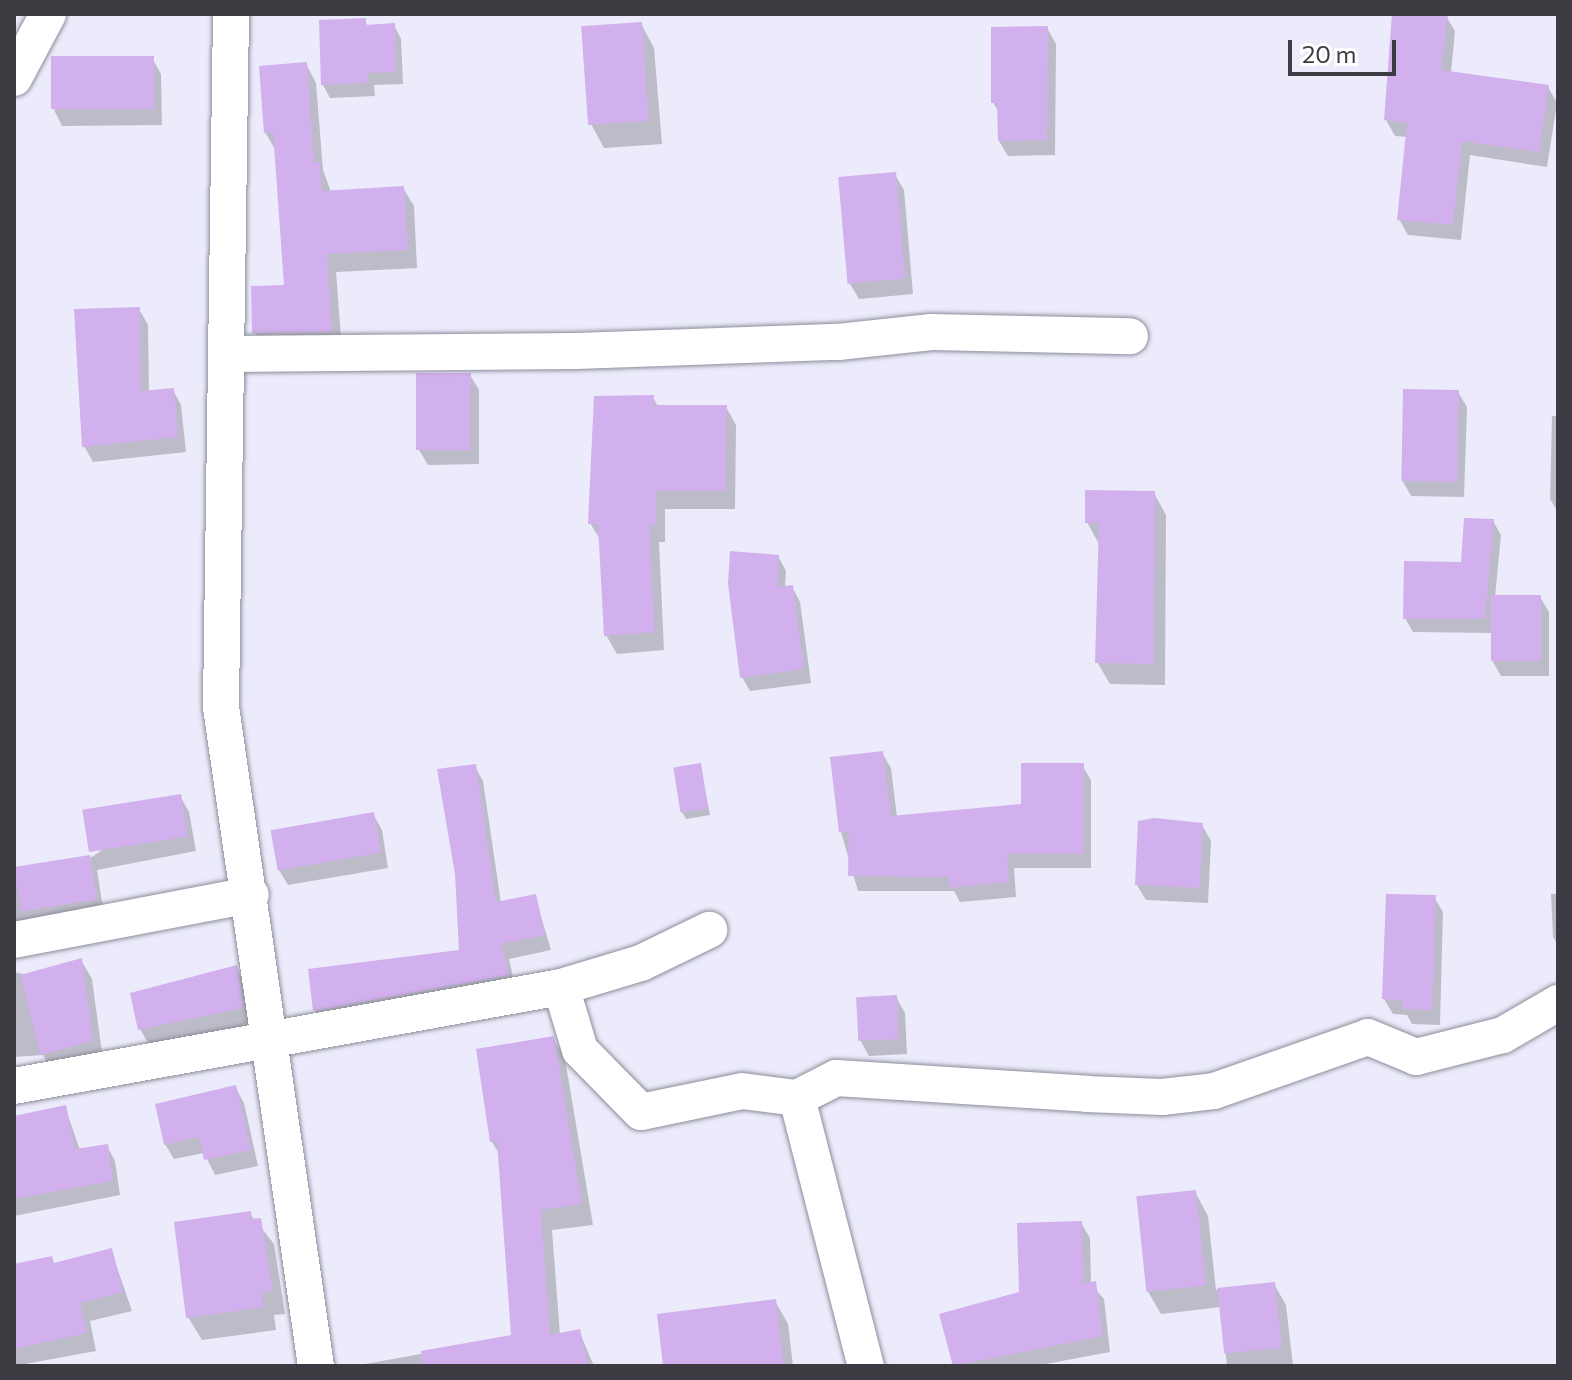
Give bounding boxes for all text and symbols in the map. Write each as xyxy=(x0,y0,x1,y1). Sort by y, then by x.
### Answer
scale bar xyxy=(1292,24,1400,74)
text: 20 m xyxy=(1302,39,1356,68)

